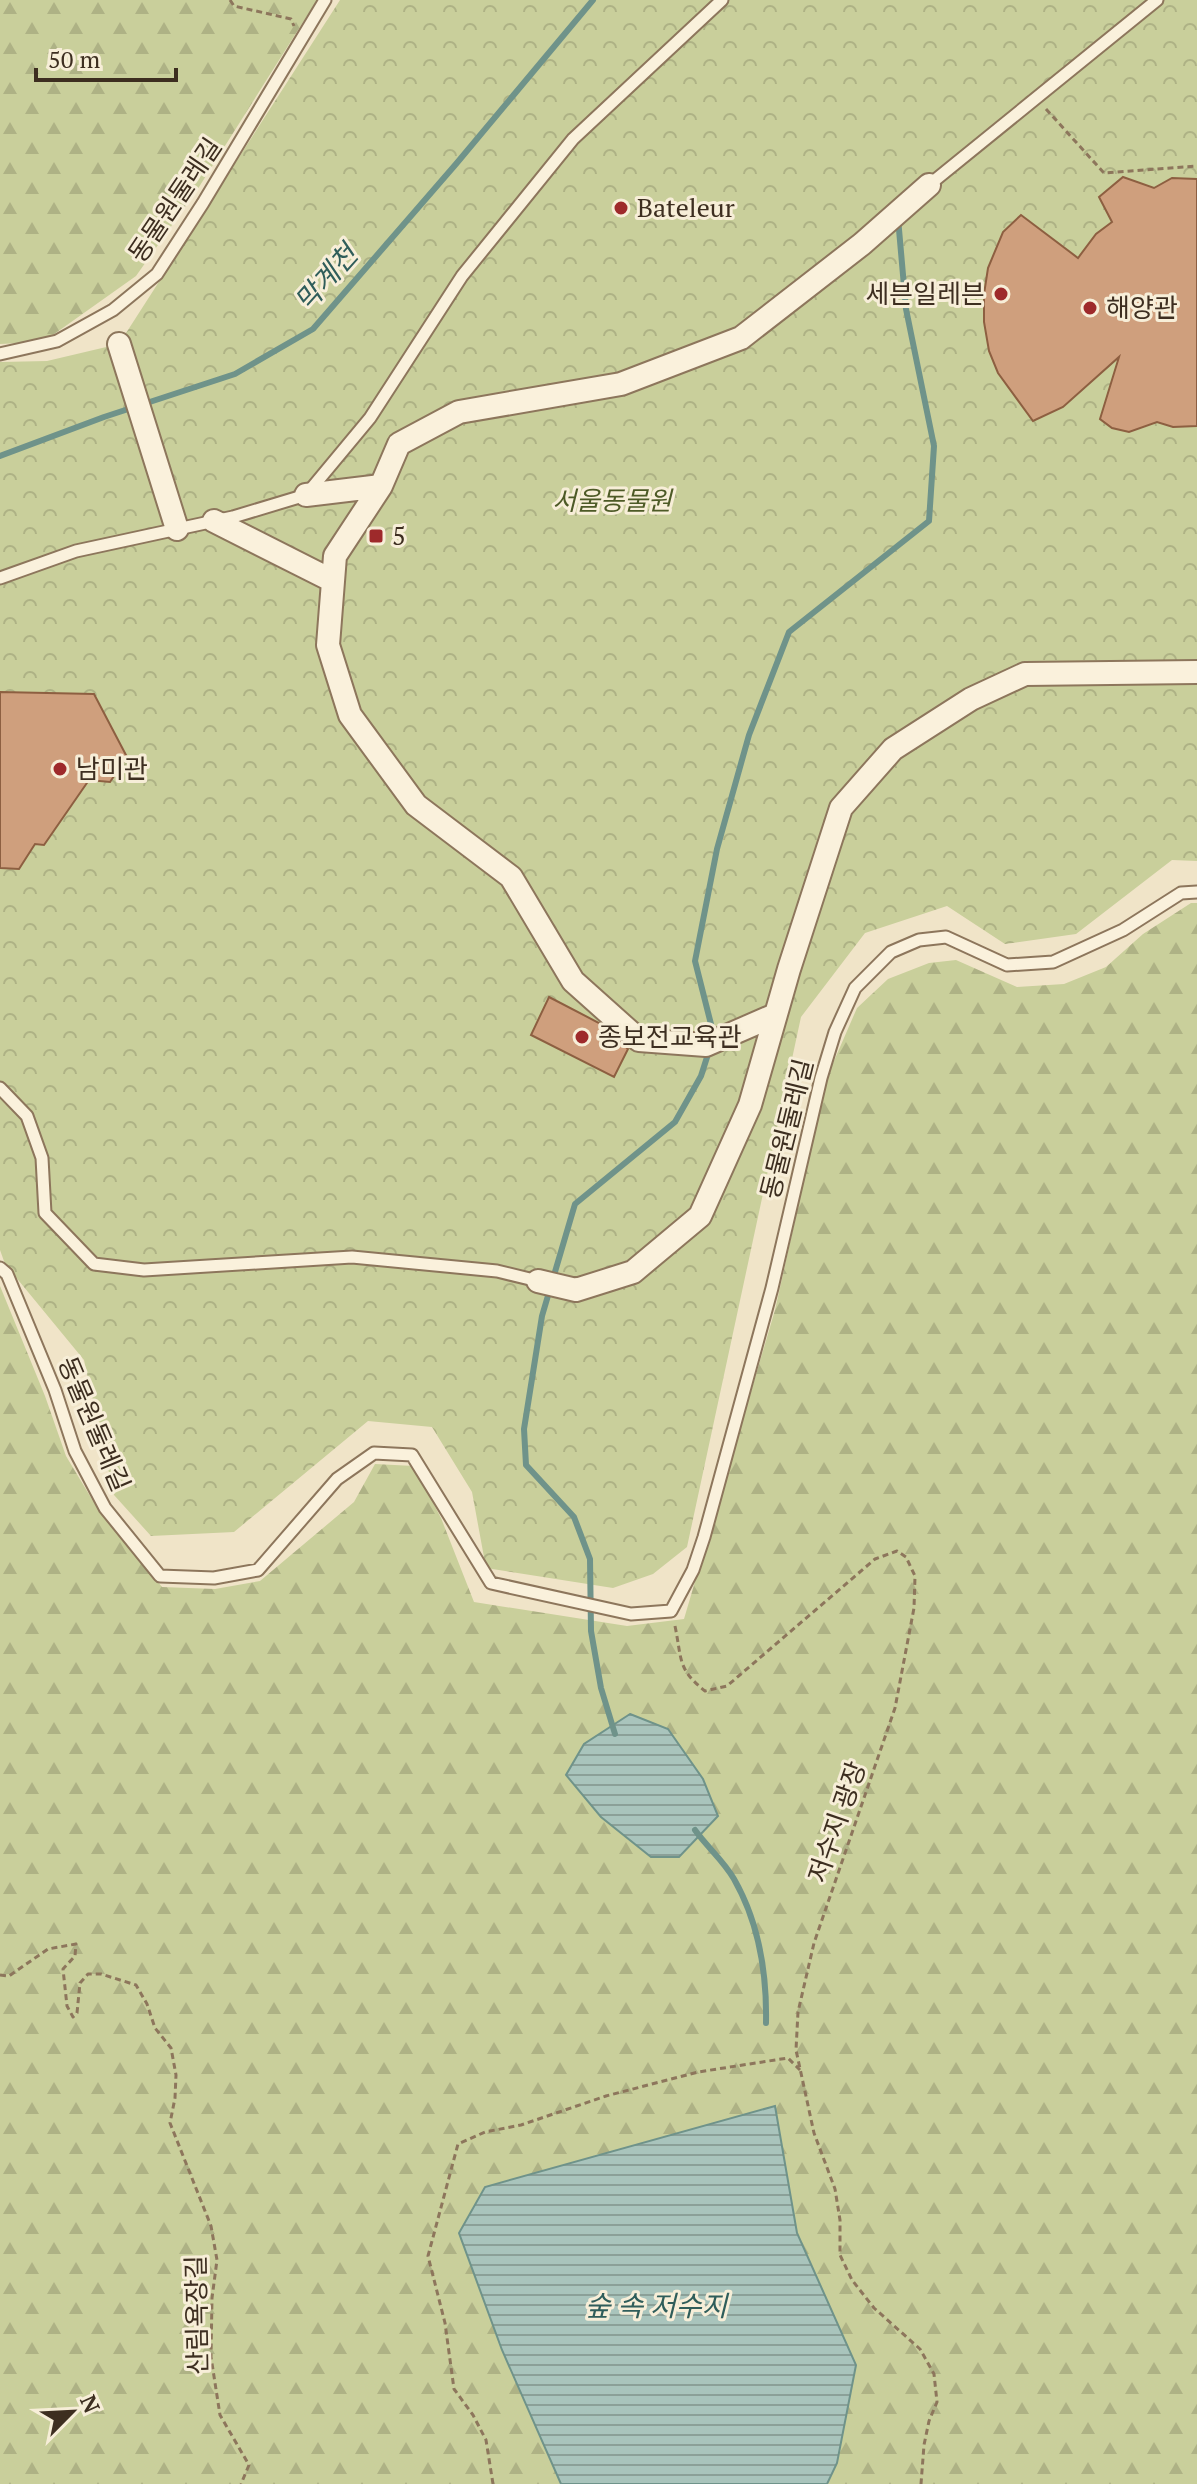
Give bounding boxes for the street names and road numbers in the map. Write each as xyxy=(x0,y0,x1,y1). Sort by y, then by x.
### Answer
street label: 동물원둘레길 xyxy=(120,130,228,268)
street label: 동물원둘레길 xyxy=(752,1055,820,1203)
street label: 동물원둘레길 xyxy=(51,1351,139,1496)
street label: 저수지 광장 xyxy=(799,1757,873,1887)
street label: 산림욕장길 xyxy=(178,2255,214,2375)

